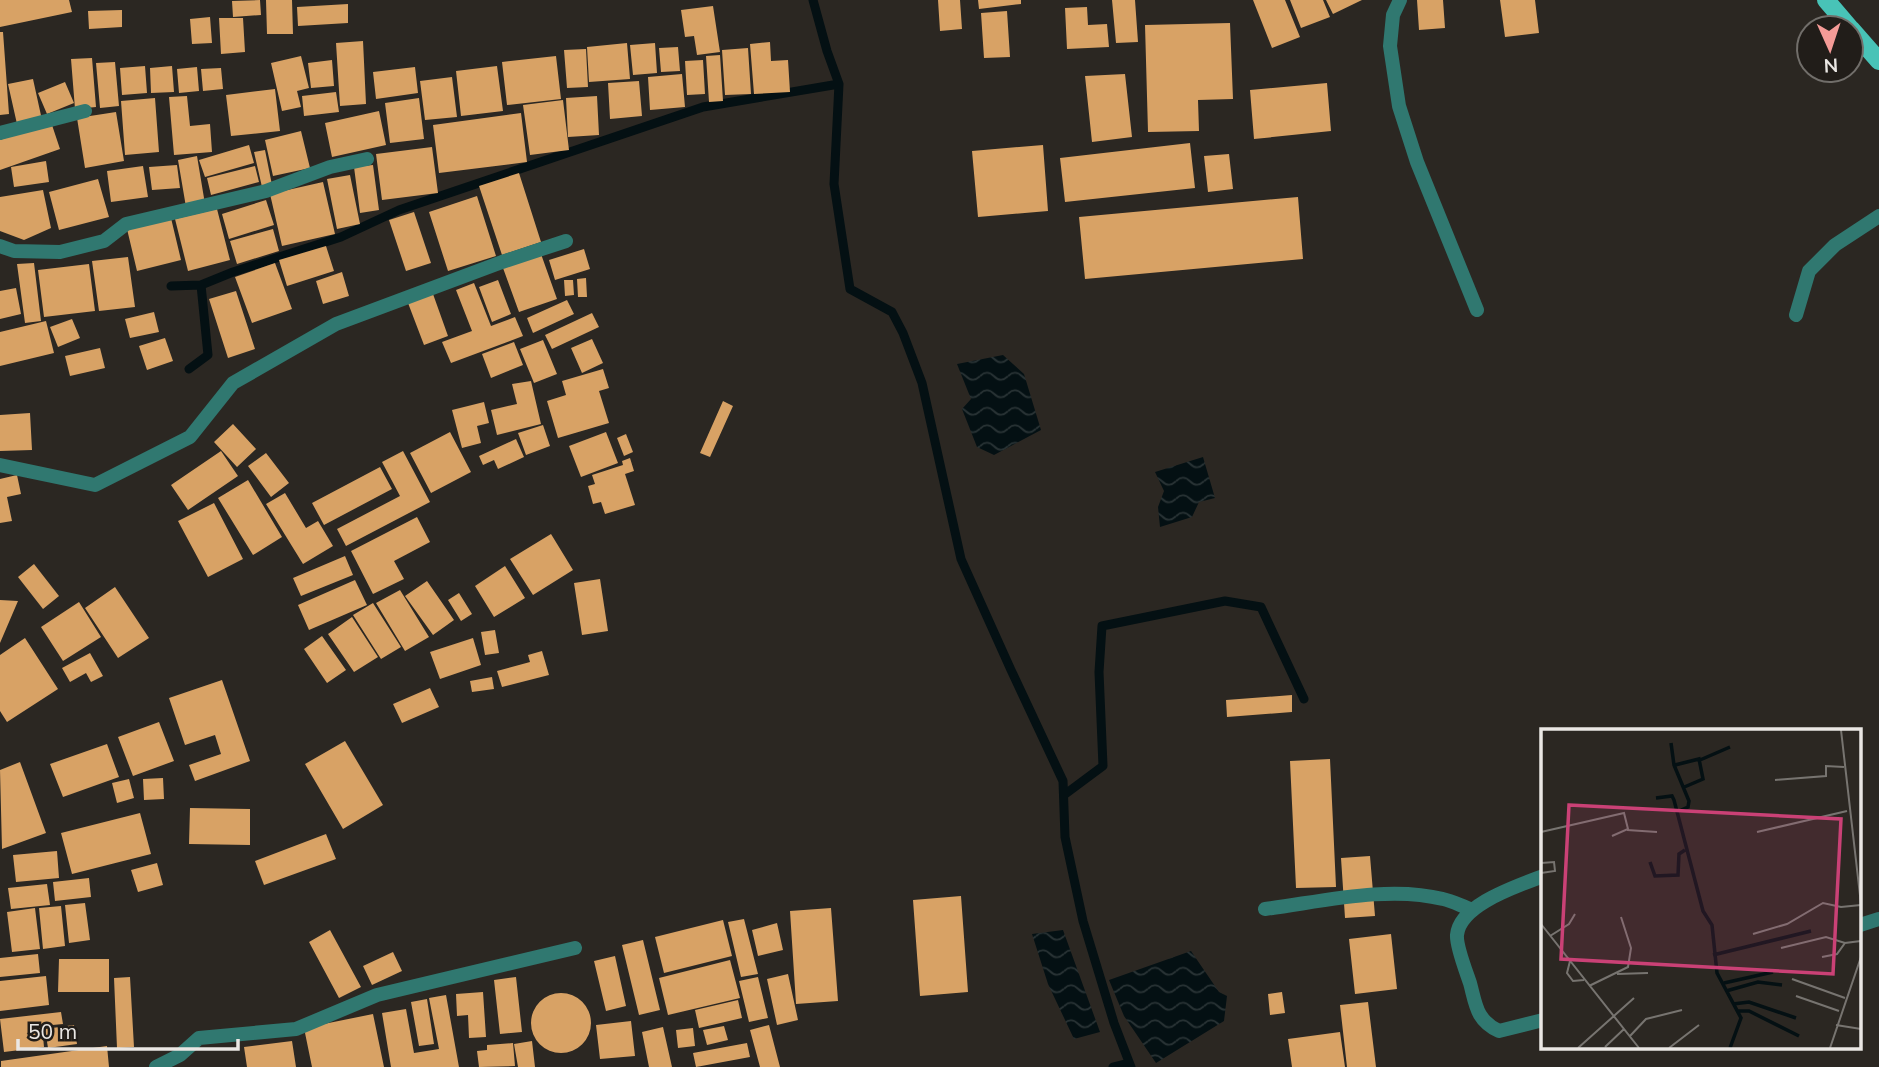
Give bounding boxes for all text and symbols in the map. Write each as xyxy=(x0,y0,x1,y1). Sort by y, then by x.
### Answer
north arrow xyxy=(1795,14,1865,84)
text: N xyxy=(1823,54,1839,78)
inset map xyxy=(1541,729,1862,1050)
scale bar xyxy=(18,1007,238,1052)
text: 50 m xyxy=(28,1018,77,1044)

